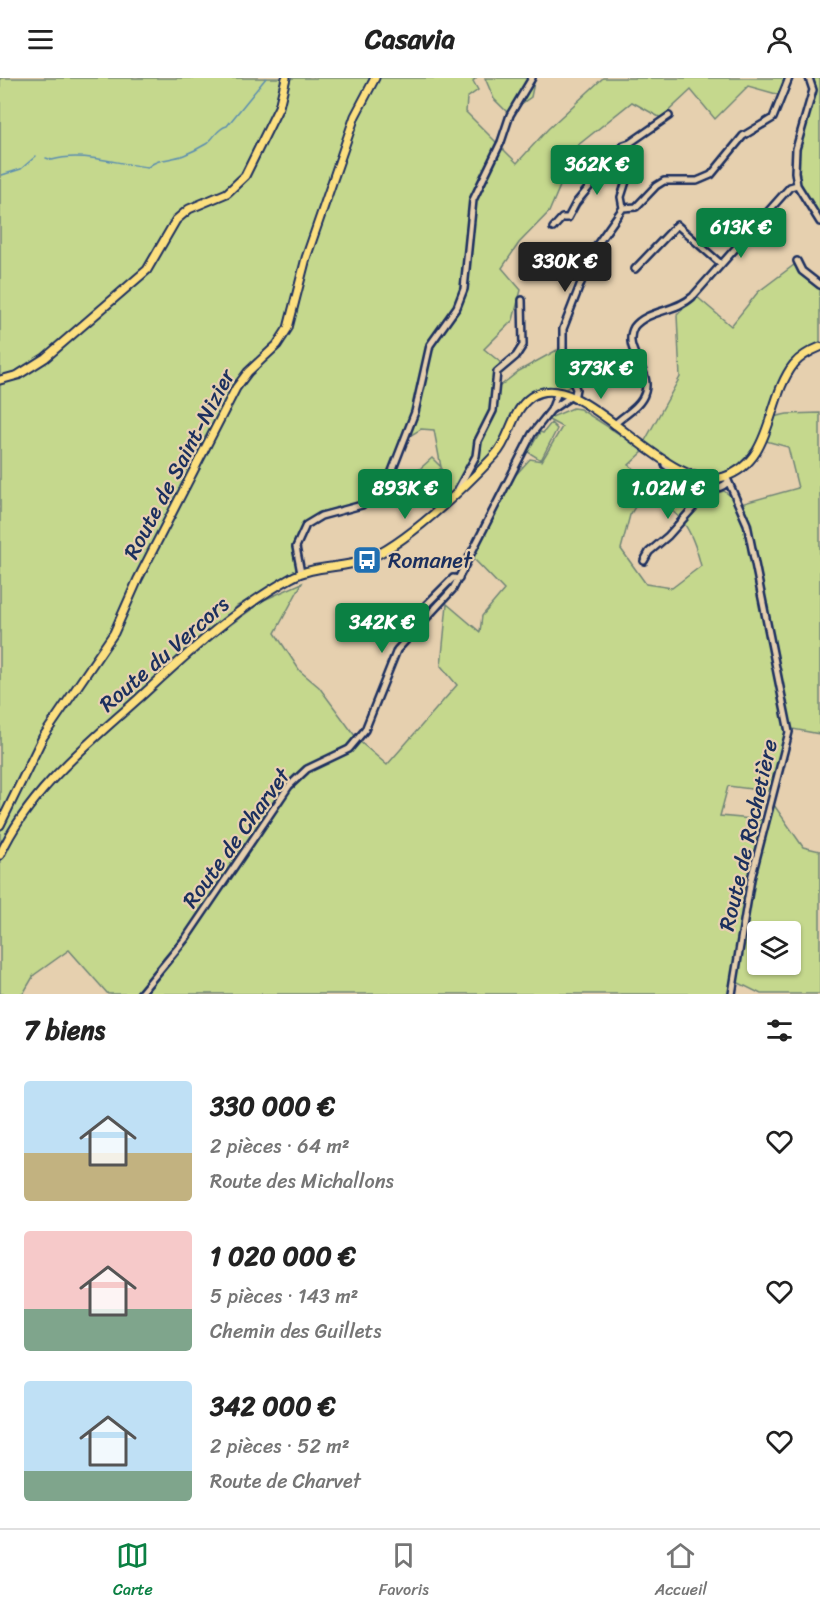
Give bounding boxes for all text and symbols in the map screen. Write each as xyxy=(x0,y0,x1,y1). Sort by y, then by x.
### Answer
text: Casavia xyxy=(365,15,455,63)
icon: menu xyxy=(24,23,57,56)
icon: person xyxy=(763,23,796,56)
pin: 362K € xyxy=(548,145,646,196)
text: 362K € xyxy=(565,147,629,182)
pin: 613K € xyxy=(692,208,790,259)
text: 613K € xyxy=(710,210,772,245)
pin: 330K € xyxy=(516,242,614,293)
text: 330K € xyxy=(532,244,598,279)
pin: 373K € xyxy=(552,349,650,400)
text: 373K € xyxy=(569,351,633,386)
street label: Route de Saint-Nizier xyxy=(112,361,246,566)
pin: 893K € xyxy=(356,469,454,520)
pin: 1.02M € xyxy=(613,469,723,520)
text: 893K € xyxy=(372,471,438,506)
text: 1.02M € xyxy=(631,471,705,506)
place label: Romanet xyxy=(388,541,473,580)
bus stop icon: Romanet xyxy=(351,544,383,576)
street label: Route du Vercors xyxy=(90,586,238,722)
pin: 342K € xyxy=(333,603,431,654)
text: 342K € xyxy=(349,605,415,640)
street label: Route de Rochetière xyxy=(707,735,789,935)
street label: Route de Charvet xyxy=(171,759,301,917)
map controls xyxy=(747,921,801,975)
button: layers xyxy=(747,921,801,975)
text: 7 biens xyxy=(24,1007,105,1053)
icon: filters xyxy=(763,1014,796,1047)
text: 330 000 € xyxy=(210,1083,335,1129)
icon: home xyxy=(72,1105,144,1177)
icon: heart xyxy=(763,1125,796,1158)
text: 2 pièces · 64 m² xyxy=(210,1129,350,1164)
text: Route des Michallons xyxy=(210,1164,394,1199)
text: 1 020 000 € xyxy=(210,1233,356,1279)
icon: home xyxy=(72,1255,144,1327)
icon: heart xyxy=(763,1275,796,1308)
text: 5 pièces · 143 m² xyxy=(210,1279,358,1314)
text: Chemin des Guillets xyxy=(210,1314,381,1349)
text: 342 000 € xyxy=(210,1383,336,1429)
icon: home xyxy=(72,1405,144,1477)
icon: heart xyxy=(763,1425,796,1458)
text: 2 pièces · 52 m² xyxy=(210,1429,350,1464)
text: Route de Charvet xyxy=(210,1464,361,1499)
tab: Carte xyxy=(113,1539,153,1604)
tab: Favoris xyxy=(379,1539,429,1604)
tab: Accueil xyxy=(655,1539,707,1604)

